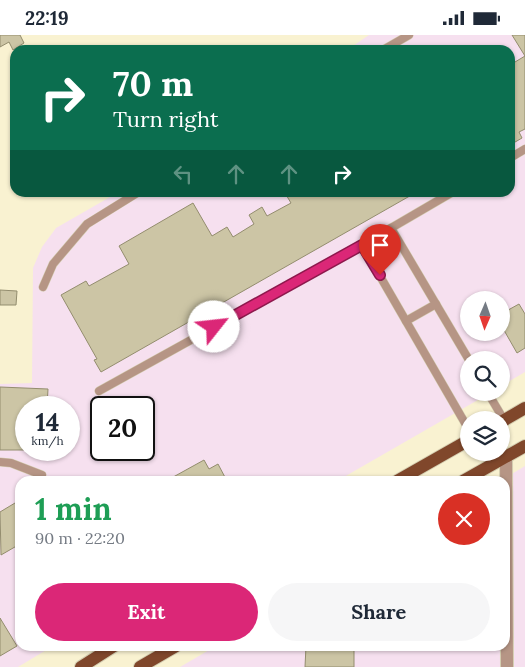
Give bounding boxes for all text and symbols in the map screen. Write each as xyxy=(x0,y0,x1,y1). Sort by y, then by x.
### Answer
text: 22:19 xyxy=(25,6,69,30)
text: 70 m xyxy=(113,61,193,106)
icon: right xyxy=(30,65,95,130)
text: Turn right xyxy=(113,105,218,133)
icon: left xyxy=(169,160,197,188)
icon: ahead xyxy=(222,160,250,188)
icon: ahead xyxy=(275,160,303,188)
icon: right xyxy=(328,160,356,188)
pin xyxy=(359,224,401,275)
icon: arrive xyxy=(366,231,394,259)
north arrow xyxy=(460,291,510,341)
map controls xyxy=(460,291,510,461)
position arrow xyxy=(187,300,239,352)
button: search xyxy=(460,351,510,401)
speed limit sign: 20 xyxy=(90,396,155,461)
text: 14 xyxy=(36,406,59,438)
button: layers xyxy=(460,411,510,461)
text: km/h xyxy=(31,433,64,448)
text: 1 min xyxy=(35,490,112,528)
button: close xyxy=(438,493,490,545)
text: 90 m · 22:20 xyxy=(35,528,125,548)
button: Exit xyxy=(35,583,258,641)
button: Share xyxy=(268,583,490,641)

